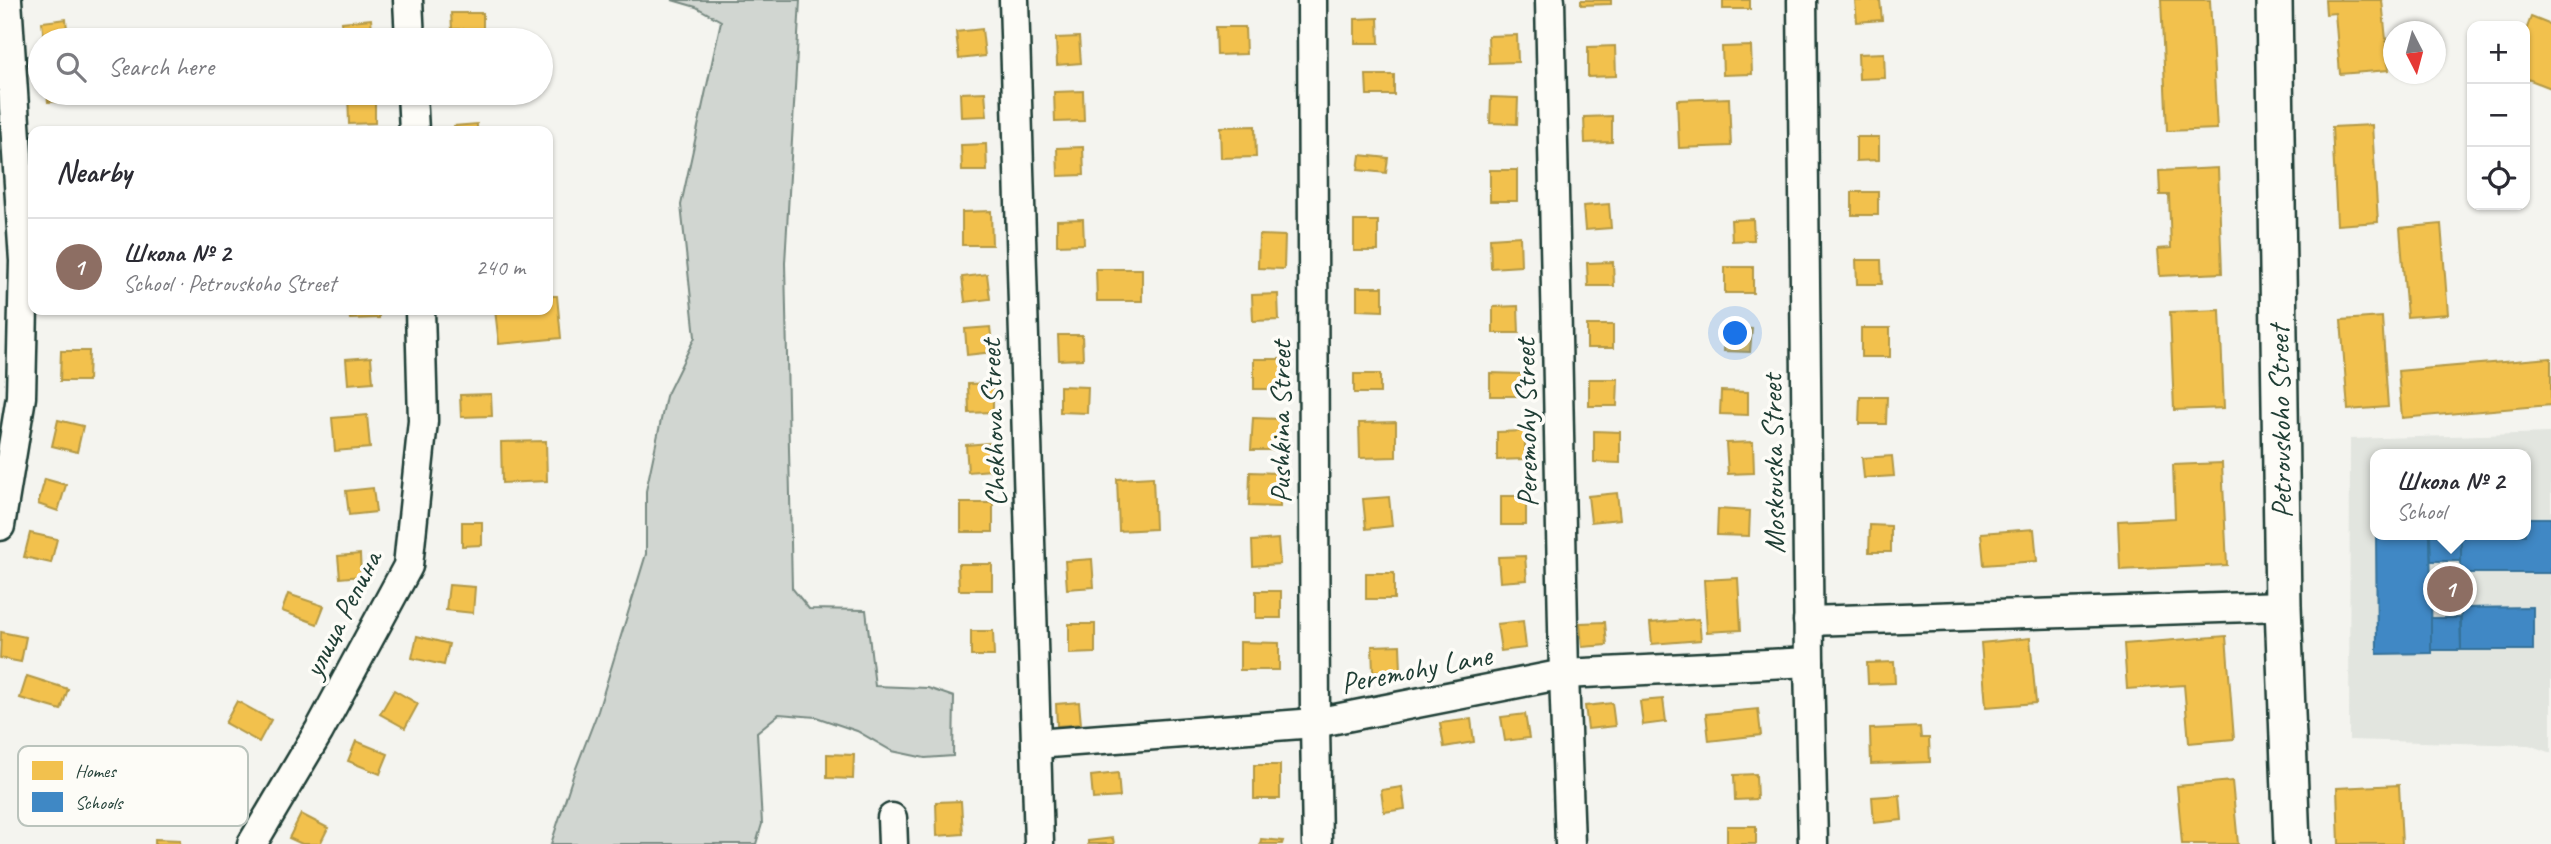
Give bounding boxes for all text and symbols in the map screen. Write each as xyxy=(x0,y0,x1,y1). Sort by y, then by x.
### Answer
north arrow xyxy=(2383,21,2446,84)
map controls xyxy=(2467,21,2530,210)
button: + xyxy=(2467,21,2530,84)
search box xyxy=(28,28,553,105)
icon: search xyxy=(52,48,90,86)
text: Search here xyxy=(108,50,214,83)
button: − xyxy=(2467,84,2530,147)
button: locate xyxy=(2467,147,2530,210)
text: Nearby xyxy=(56,153,132,191)
text: Школа № 2 xyxy=(123,236,231,269)
text: 1 xyxy=(74,253,84,282)
text: 240 m xyxy=(476,253,525,282)
text: School · Petrovskoho Street xyxy=(123,269,336,298)
your location xyxy=(1718,316,1752,350)
street label: Petrovskoho Street xyxy=(2259,321,2301,519)
street label: Peremohy Street xyxy=(1505,335,1546,508)
street label: Chekhova Street xyxy=(971,336,1015,507)
street label: Pushkina Street xyxy=(1261,338,1299,503)
street label: Moskovska Street xyxy=(1752,371,1794,554)
popup xyxy=(2370,449,2531,540)
text: Школа № 2 xyxy=(2397,464,2504,497)
text: School xyxy=(2397,497,2446,526)
street label: улица Репина xyxy=(293,542,391,685)
pin: 1 xyxy=(2427,563,2473,615)
street label: Peremohy Lane xyxy=(1337,635,1497,702)
legend xyxy=(18,746,248,826)
text: Homes xyxy=(75,759,117,783)
text: Schools xyxy=(75,791,125,815)

